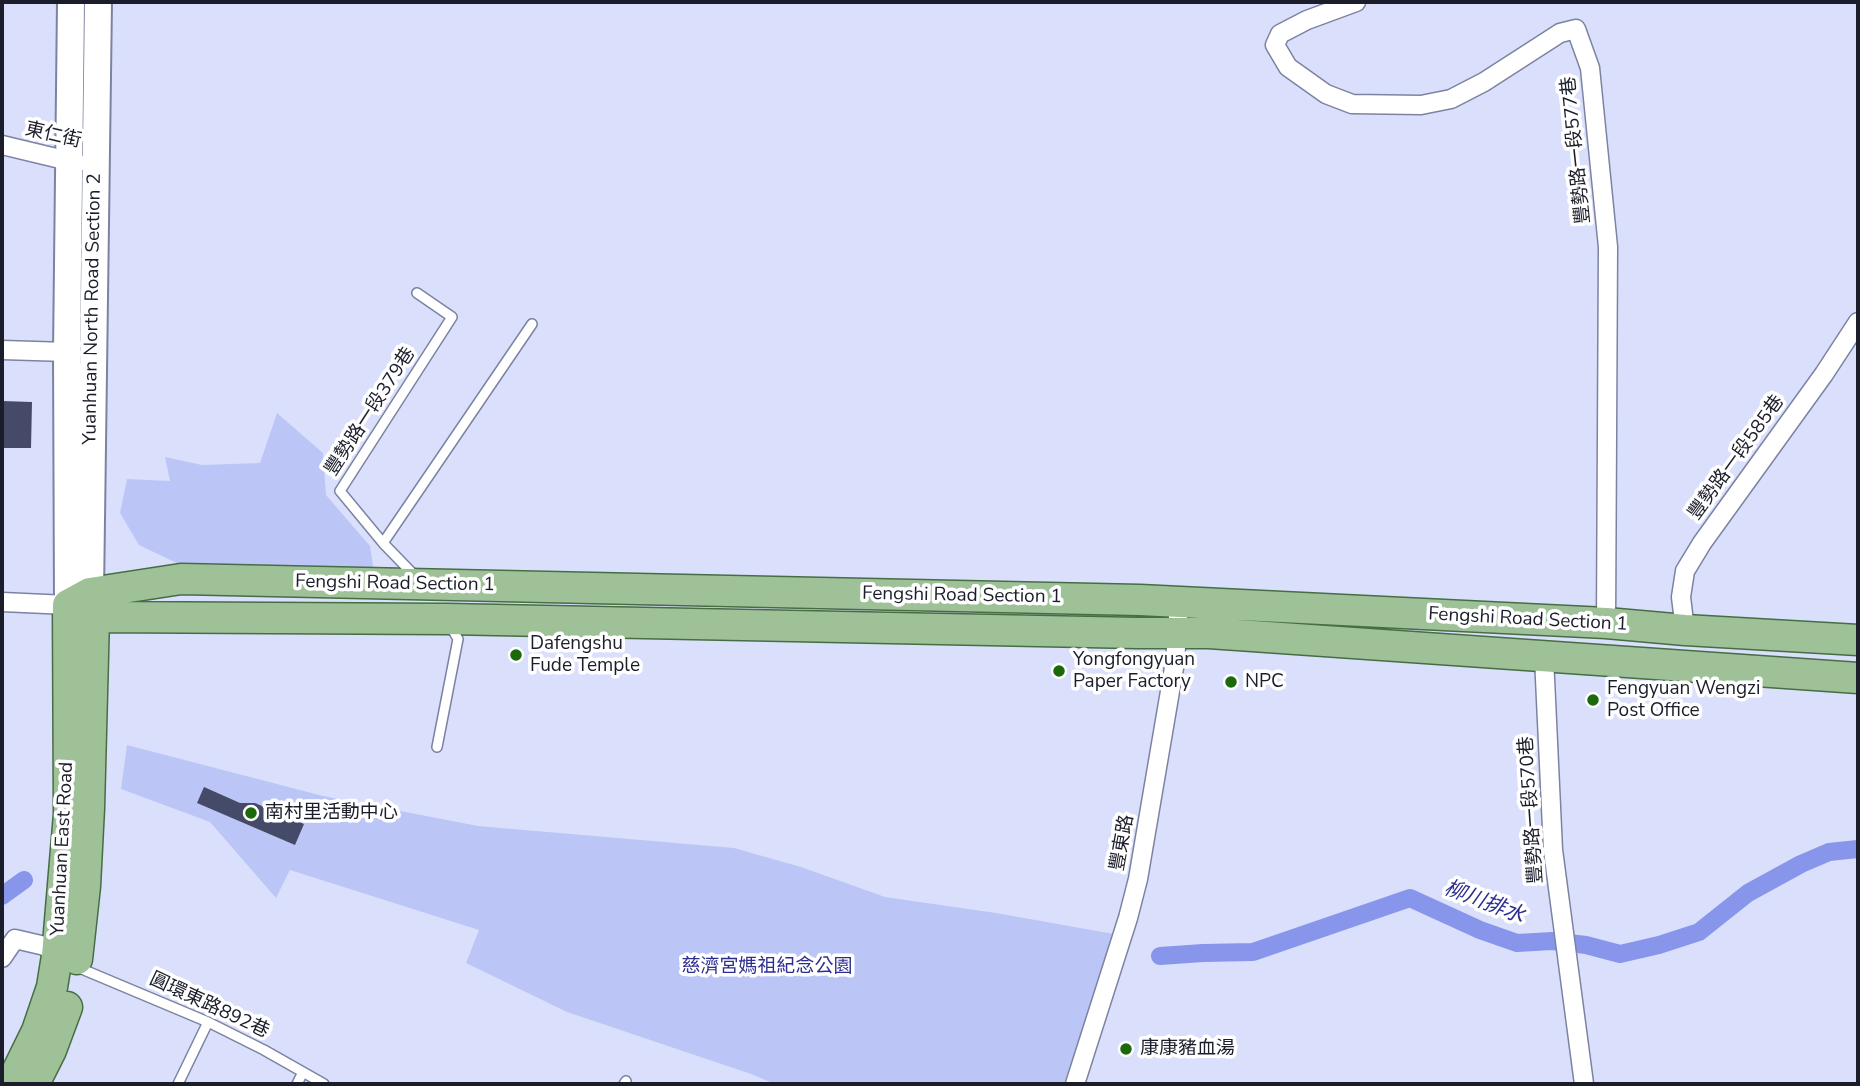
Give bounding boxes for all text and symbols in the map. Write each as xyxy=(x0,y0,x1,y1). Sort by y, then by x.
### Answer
street label: 豐勢路一段577巷 xyxy=(1558,75,1596,225)
street label: 東仁街 xyxy=(23,118,83,154)
street label: Yuanhuan North Road Section 2 xyxy=(79,173,107,445)
street label: 豐勢路一段379巷 xyxy=(321,344,421,480)
street label: 豐勢路一段585巷 xyxy=(1684,391,1790,525)
street label: Fengshi Road Section 1 xyxy=(295,571,495,597)
street label: Fengshi Road Section 1 xyxy=(862,583,1062,609)
street label: Fengshi Road Section 1 xyxy=(1428,603,1628,637)
place label: Dafengshu Fude Temple xyxy=(530,633,640,677)
marker: Dafengshu Fude Temple xyxy=(508,647,524,663)
place label: Yongfongyuan Paper Factory xyxy=(1073,649,1195,693)
marker: Yongfongyuan Paper Factory xyxy=(1051,663,1067,679)
place label: NPC xyxy=(1245,671,1284,693)
marker: NPC xyxy=(1223,674,1239,690)
place label: Fengyuan Wengzi Post Office xyxy=(1607,678,1760,722)
marker: Fengyuan Wengzi Post Office xyxy=(1585,692,1601,708)
street label: 豐勢路一段570巷 xyxy=(1515,735,1549,885)
street label: Yuanhuan East Road xyxy=(47,761,79,937)
place label: 南村里活動中心 xyxy=(265,802,398,824)
marker: 南村里活動中心 xyxy=(243,805,259,821)
street label: 豐東路 xyxy=(1107,813,1139,873)
water label: 柳川排水 xyxy=(1440,876,1528,930)
park label: 慈濟宮媽祖紀念公園 xyxy=(682,956,852,978)
street label: 圓環東路892巷 xyxy=(146,968,272,1044)
place label: 康康豬血湯 xyxy=(1140,1038,1235,1060)
marker: 康康豬血湯 xyxy=(1118,1041,1134,1057)

